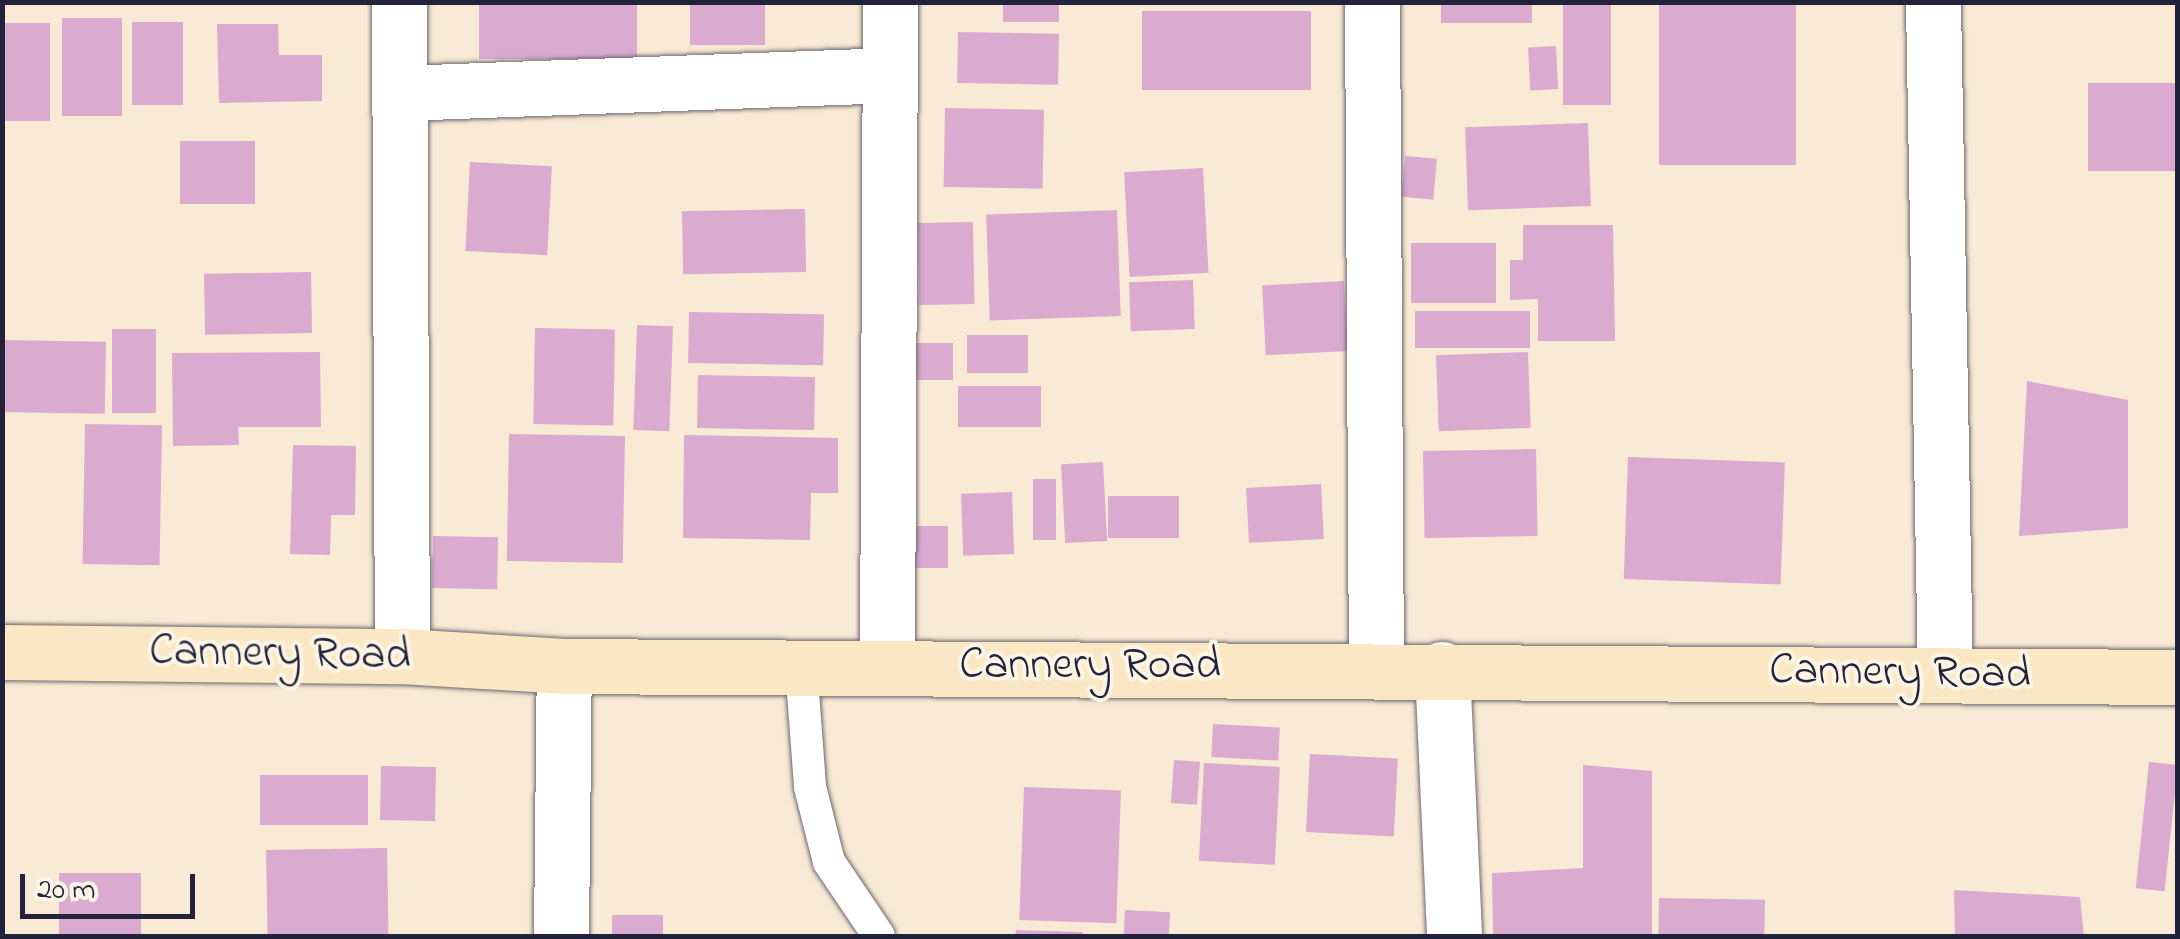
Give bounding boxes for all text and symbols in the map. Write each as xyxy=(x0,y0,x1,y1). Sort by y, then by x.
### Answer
street label: Cannery Road xyxy=(149,626,411,684)
street label: Cannery Road xyxy=(959,640,1221,694)
street label: Cannery Road xyxy=(1769,645,2031,703)
scale bar xyxy=(25,854,200,916)
text: 20 m xyxy=(37,869,96,913)

